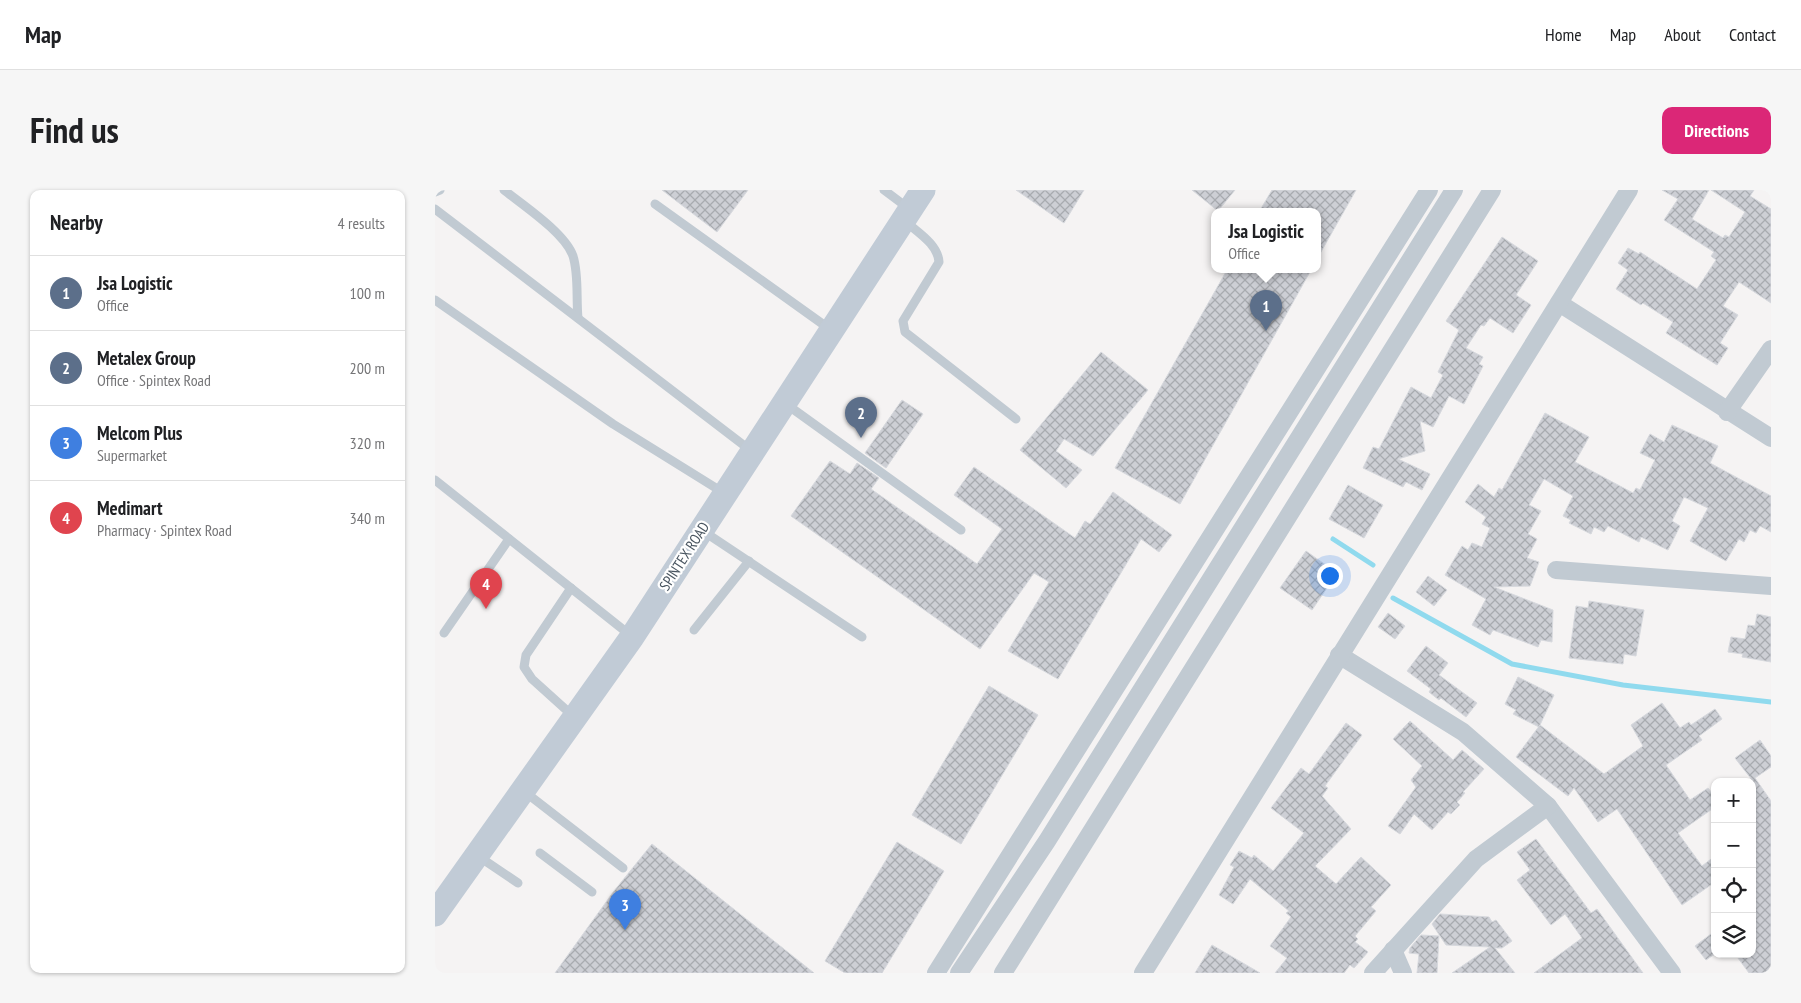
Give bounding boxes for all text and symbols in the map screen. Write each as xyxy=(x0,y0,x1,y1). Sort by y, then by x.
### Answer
text: Map xyxy=(25,19,62,50)
text: Home xyxy=(1545,23,1582,46)
text: Map xyxy=(1610,23,1636,46)
text: About xyxy=(1664,23,1701,46)
text: Contact xyxy=(1729,23,1776,46)
text: Find us xyxy=(30,107,119,153)
button: Directions xyxy=(1662,107,1771,154)
popup xyxy=(1211,208,1321,273)
text: Nearby xyxy=(50,209,103,236)
text: 4 results xyxy=(338,213,385,233)
text: Jsa Logistic xyxy=(1228,219,1304,243)
text: Office xyxy=(1228,243,1260,263)
text: Jsa Logistic xyxy=(97,271,173,295)
text: 1 xyxy=(62,283,70,303)
text: 100 m xyxy=(350,283,385,303)
pin: 1 xyxy=(1250,290,1282,331)
text: Office xyxy=(97,295,129,315)
text: Metalex Group xyxy=(97,346,196,370)
text: 2 xyxy=(62,358,70,378)
text: 200 m xyxy=(350,358,385,378)
text: Office · Spintex Road xyxy=(97,370,211,390)
pin: 2 xyxy=(845,397,877,438)
text: Melcom Plus xyxy=(97,421,183,445)
text: 3 xyxy=(62,433,70,453)
text: 320 m xyxy=(350,433,385,453)
text: Supermarket xyxy=(97,445,167,465)
text: Medimart xyxy=(97,496,163,520)
text: 4 xyxy=(62,508,70,528)
text: 340 m xyxy=(350,508,385,528)
street label: SPINTEX ROAD xyxy=(655,518,713,594)
text: Pharmacy · Spintex Road xyxy=(97,520,232,540)
your location xyxy=(1317,563,1343,589)
pin: 4 xyxy=(470,568,502,609)
map controls xyxy=(1711,778,1756,958)
button: + xyxy=(1711,778,1756,823)
button: − xyxy=(1711,823,1756,868)
button: locate xyxy=(1711,868,1756,913)
pin: 3 xyxy=(609,889,641,930)
button: layers xyxy=(1711,913,1756,958)

